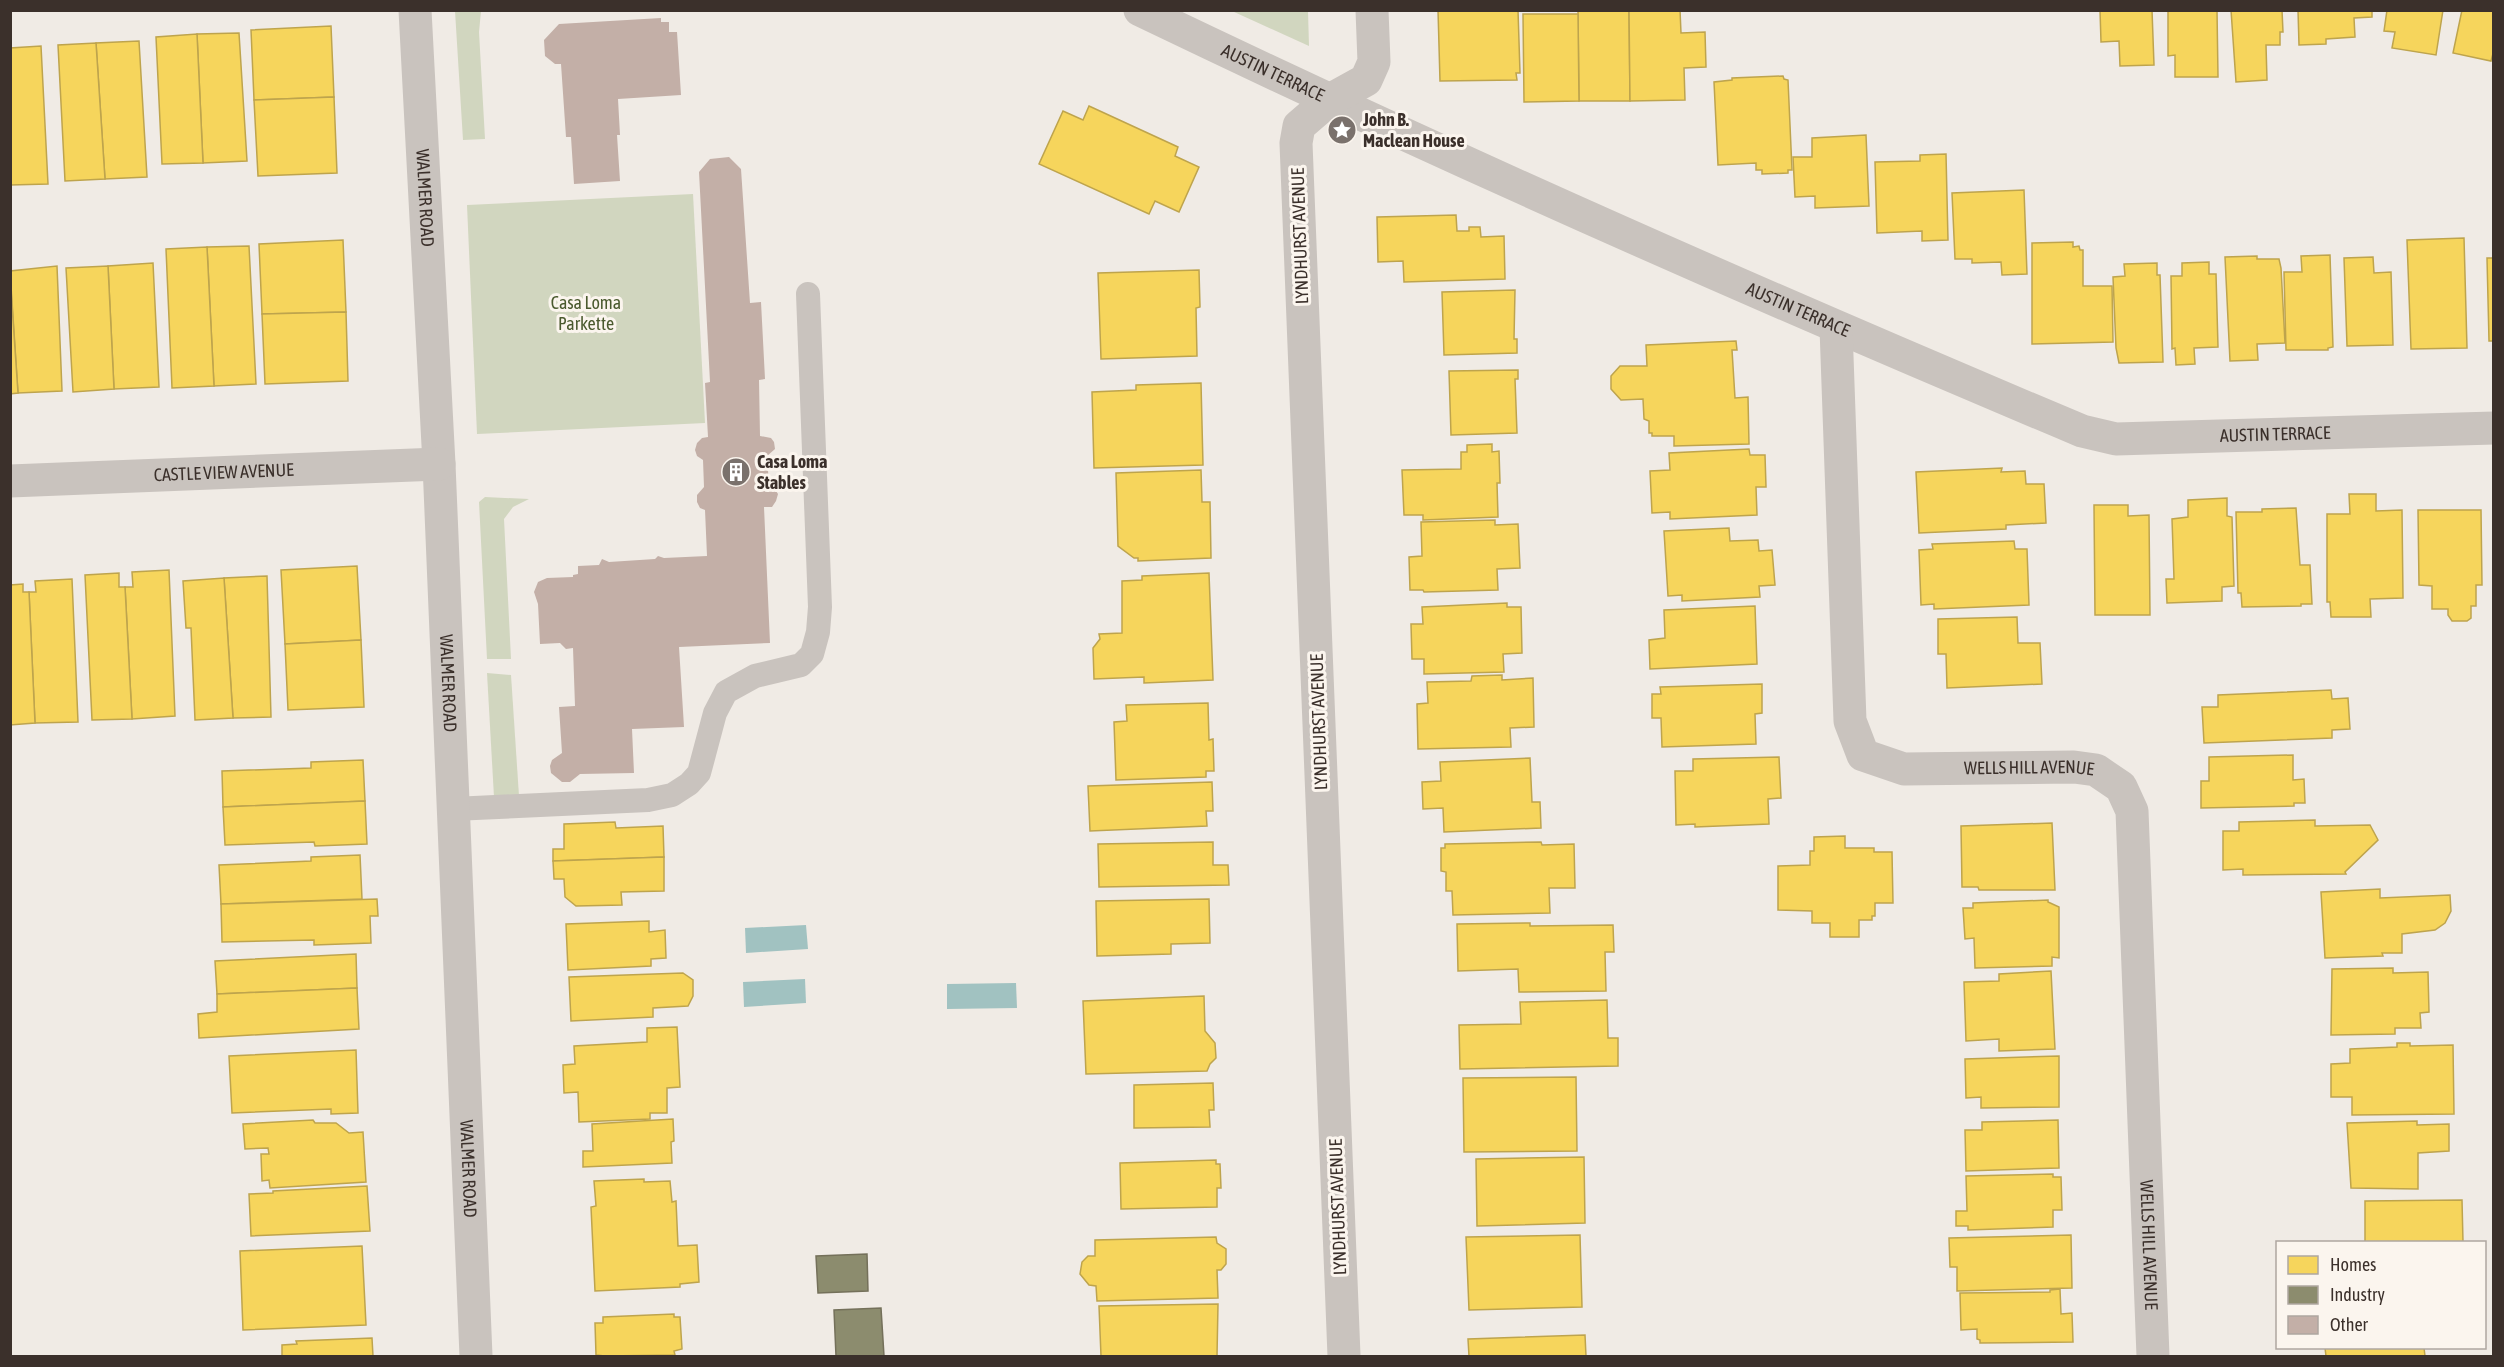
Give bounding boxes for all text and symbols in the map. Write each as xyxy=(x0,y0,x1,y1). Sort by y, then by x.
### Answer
street label: AUSTIN TERRACE xyxy=(1218,40,1328,106)
place label: John B. Maclean House xyxy=(1362,109,1465,151)
place icon: John B. Maclean House xyxy=(1326,114,1358,146)
street label: WALMER ROAD xyxy=(412,148,438,247)
street label: LYNDHURST AVENUE xyxy=(1287,167,1312,304)
street label: AUSTIN TERRACE xyxy=(1743,278,1853,341)
park label: Casa Loma Parkette xyxy=(551,292,621,334)
street label: AUSTIN TERRACE xyxy=(2219,422,2331,446)
place label: Casa Loma Stables xyxy=(757,451,827,493)
building icon: Casa Loma Stables xyxy=(720,456,752,488)
street label: CASTLE VIEW AVENUE xyxy=(153,459,295,485)
street label: WALMER ROAD xyxy=(436,634,461,733)
street label: LYNDHURST AVENUE xyxy=(1306,653,1331,790)
street label: WELLS HILL AVENUE xyxy=(1964,756,2096,780)
street label: WALMER ROAD xyxy=(456,1119,481,1218)
street label: LYNDHURST AVENUE xyxy=(1325,1138,1350,1275)
street label: WELLS HILL AVENUE xyxy=(2136,1179,2162,1311)
legend xyxy=(2276,1241,2486,1349)
text: Homes xyxy=(2330,1254,2376,1275)
text: Industry xyxy=(2330,1284,2385,1305)
text: Other xyxy=(2330,1314,2369,1335)

